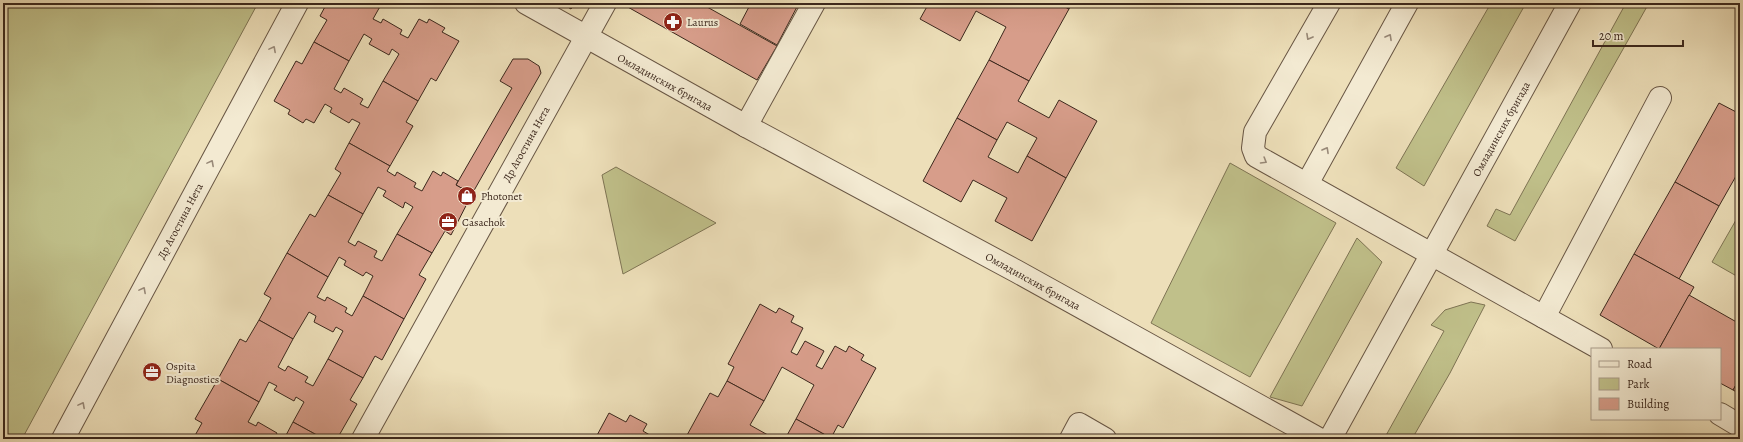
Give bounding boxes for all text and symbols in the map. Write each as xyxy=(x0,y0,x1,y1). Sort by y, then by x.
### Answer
pharmacy icon: Laurus xyxy=(662,11,684,33)
place label: Laurus xyxy=(687,15,718,30)
scale bar xyxy=(1593,22,1683,48)
text: 20 m xyxy=(1599,28,1623,44)
one-way arrow xyxy=(1307,33,1314,40)
one-way arrow xyxy=(1384,34,1391,41)
one-way arrow xyxy=(268,45,275,53)
street label: Омладинских бригада xyxy=(615,50,716,115)
street label: Омладинских бригада xyxy=(1469,78,1534,179)
street label: Др Агостина Нета xyxy=(499,103,554,185)
one-way arrow xyxy=(1321,147,1328,154)
one-way arrow xyxy=(1260,157,1267,164)
one-way arrow xyxy=(207,160,214,167)
street label: Др Агостина Нета xyxy=(154,180,207,262)
shop icon: Photonet xyxy=(456,185,478,207)
place label: Photonet xyxy=(481,189,522,204)
office icon: Casachok xyxy=(437,211,459,233)
place label: Casachok xyxy=(462,215,506,230)
street label: Омладинских бригада xyxy=(983,249,1084,314)
one-way arrow xyxy=(139,287,146,294)
legend xyxy=(1591,348,1721,420)
text: Road xyxy=(1627,356,1653,372)
place label: Ospita Diagnostics xyxy=(166,359,219,387)
office icon: Ospita Diagnostics xyxy=(141,361,163,383)
text: Park xyxy=(1627,376,1650,392)
text: Building xyxy=(1627,396,1669,412)
one-way arrow xyxy=(77,401,85,409)

